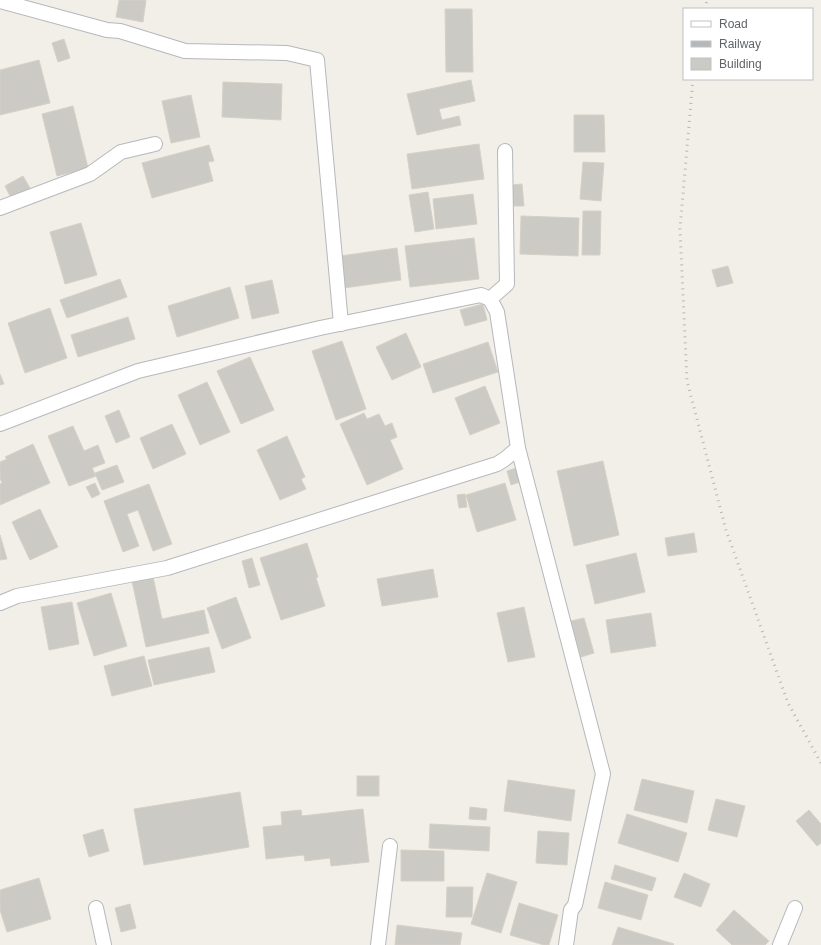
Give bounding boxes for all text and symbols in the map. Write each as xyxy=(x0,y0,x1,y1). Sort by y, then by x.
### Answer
legend xyxy=(683,8,813,80)
text: Road xyxy=(719,17,748,31)
text: Railway xyxy=(719,37,761,51)
text: Building xyxy=(719,57,762,71)

